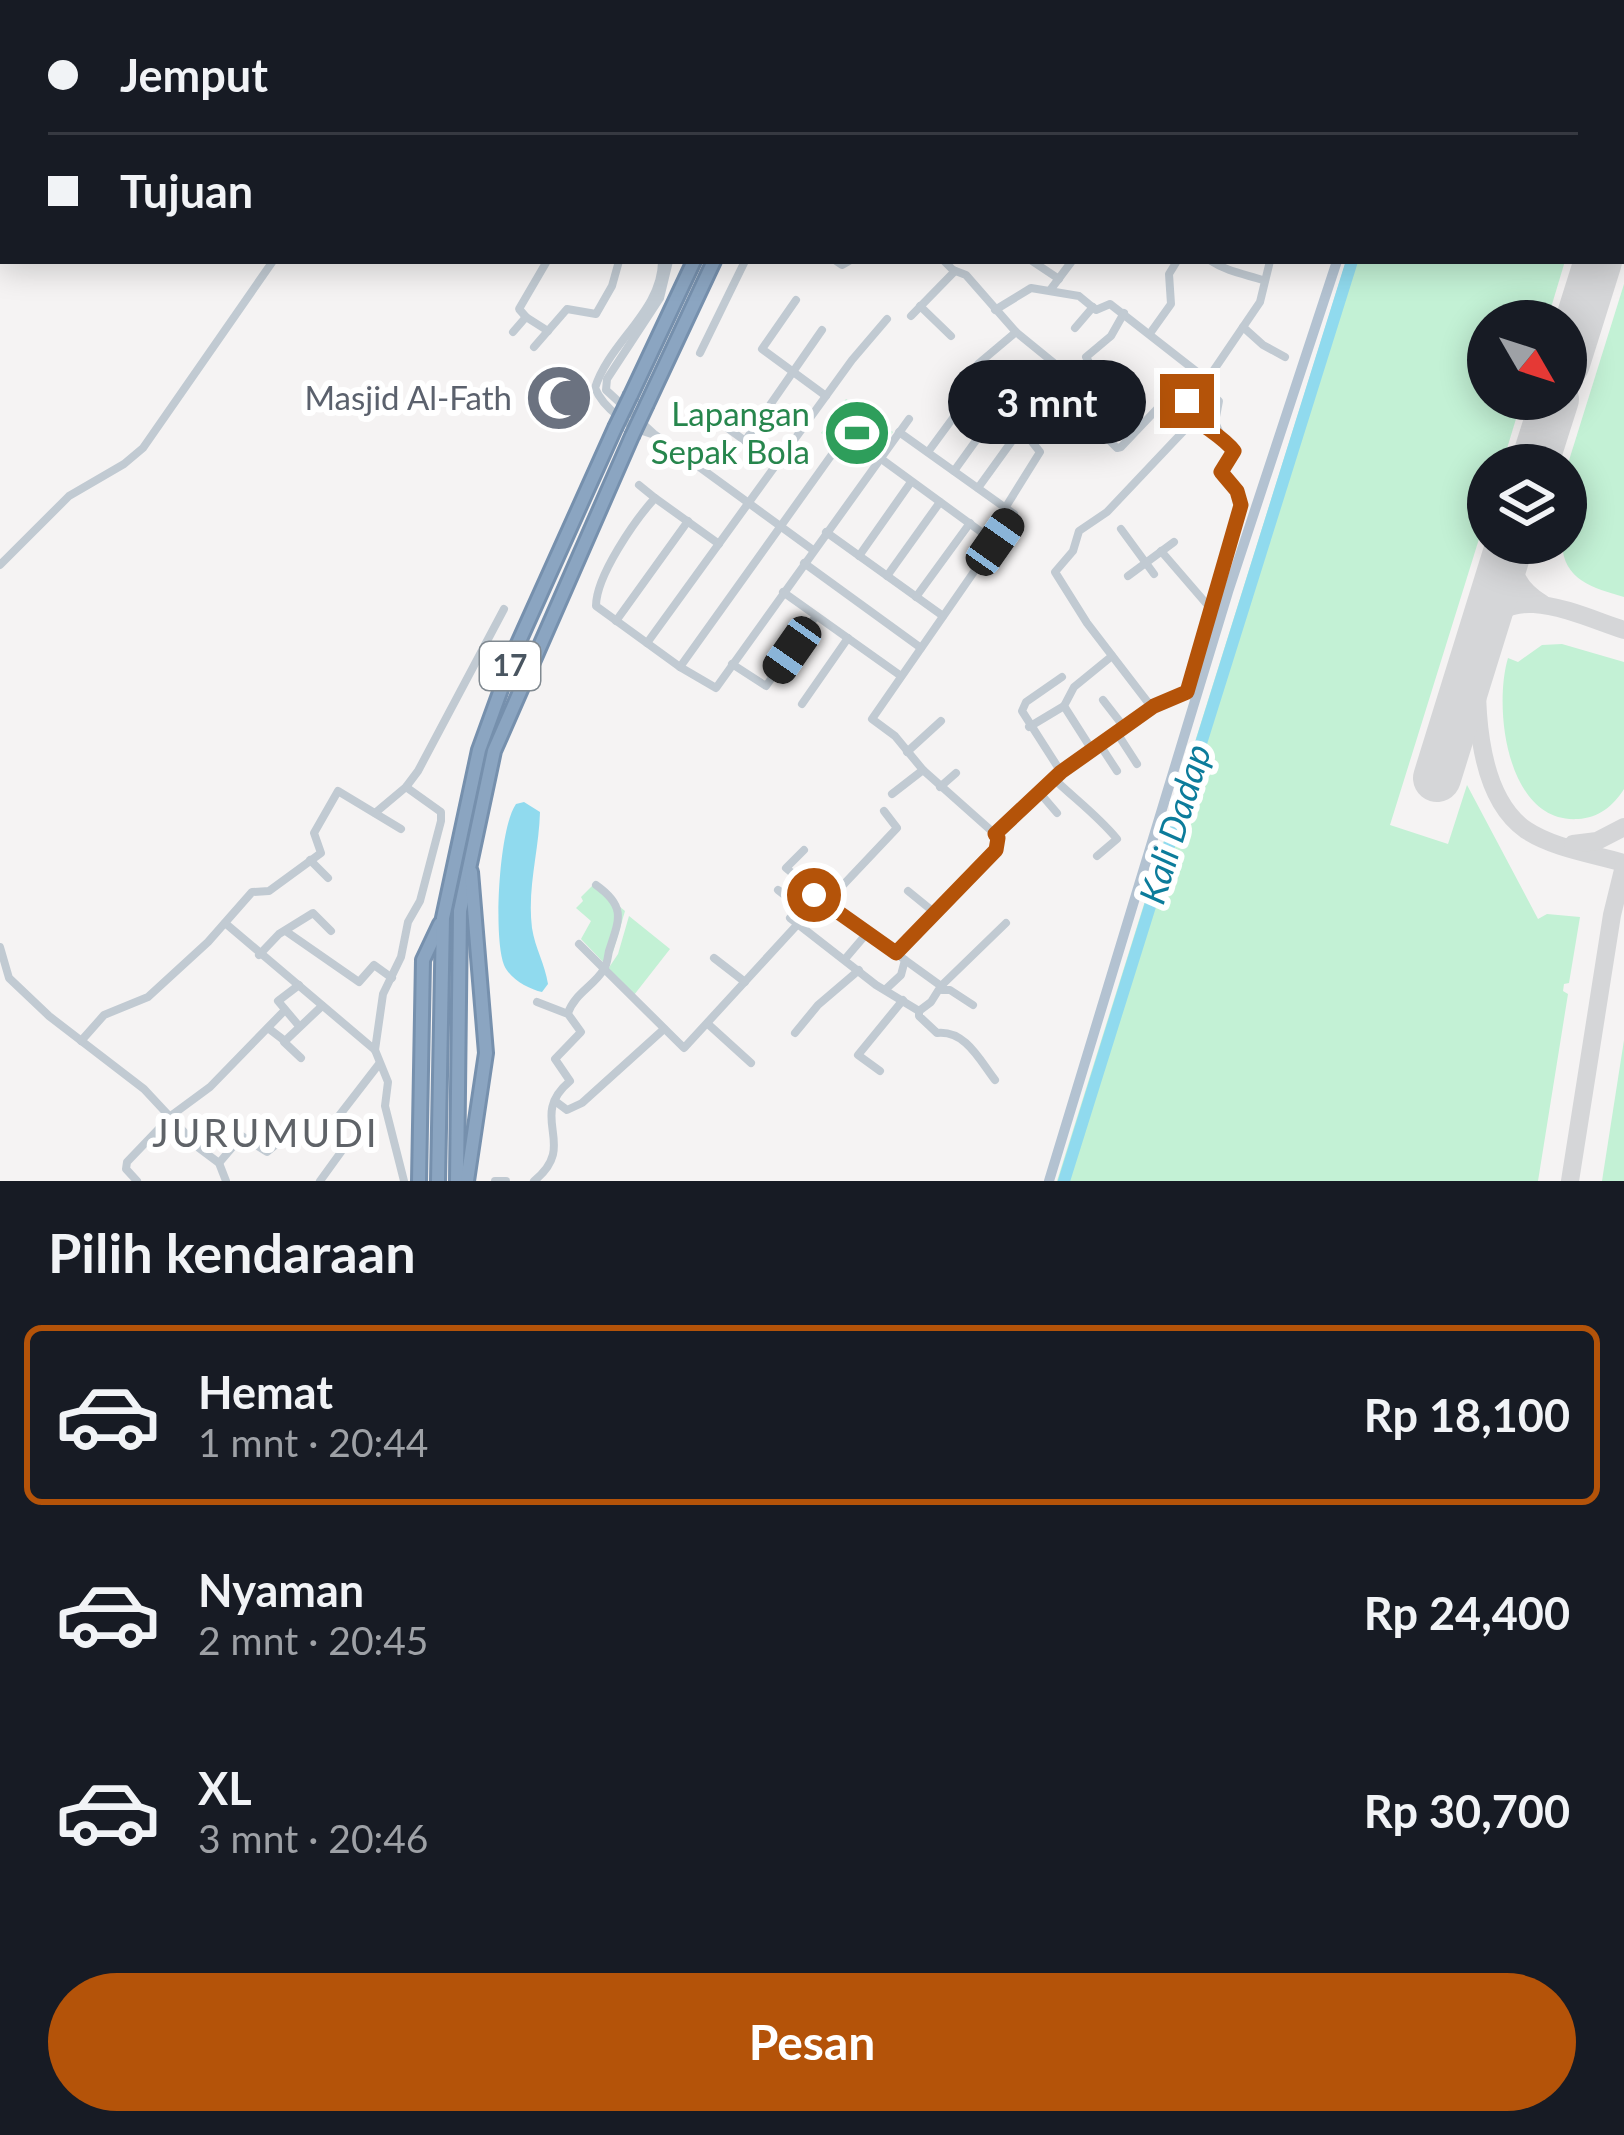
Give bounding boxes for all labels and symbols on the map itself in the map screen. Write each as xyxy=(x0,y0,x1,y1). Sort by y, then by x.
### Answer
north arrow xyxy=(1467,300,1587,420)
callout: 3 mnt xyxy=(947,359,1145,443)
mosque icon: Masjid Al-Fath xyxy=(524,363,594,433)
route end xyxy=(1160,374,1214,428)
place label: Masjid Al-Fath xyxy=(304,377,512,417)
place label: Lapangan Sepak Bola xyxy=(651,393,810,471)
sports icon: Lapangan Sepak Bola xyxy=(822,398,892,468)
car xyxy=(960,502,1030,582)
car xyxy=(757,610,827,690)
road number: 17 xyxy=(480,642,540,690)
water label: Kali Dadap xyxy=(1129,739,1219,909)
route start xyxy=(787,868,841,922)
district label: JURUMUDI xyxy=(152,1109,380,1155)

